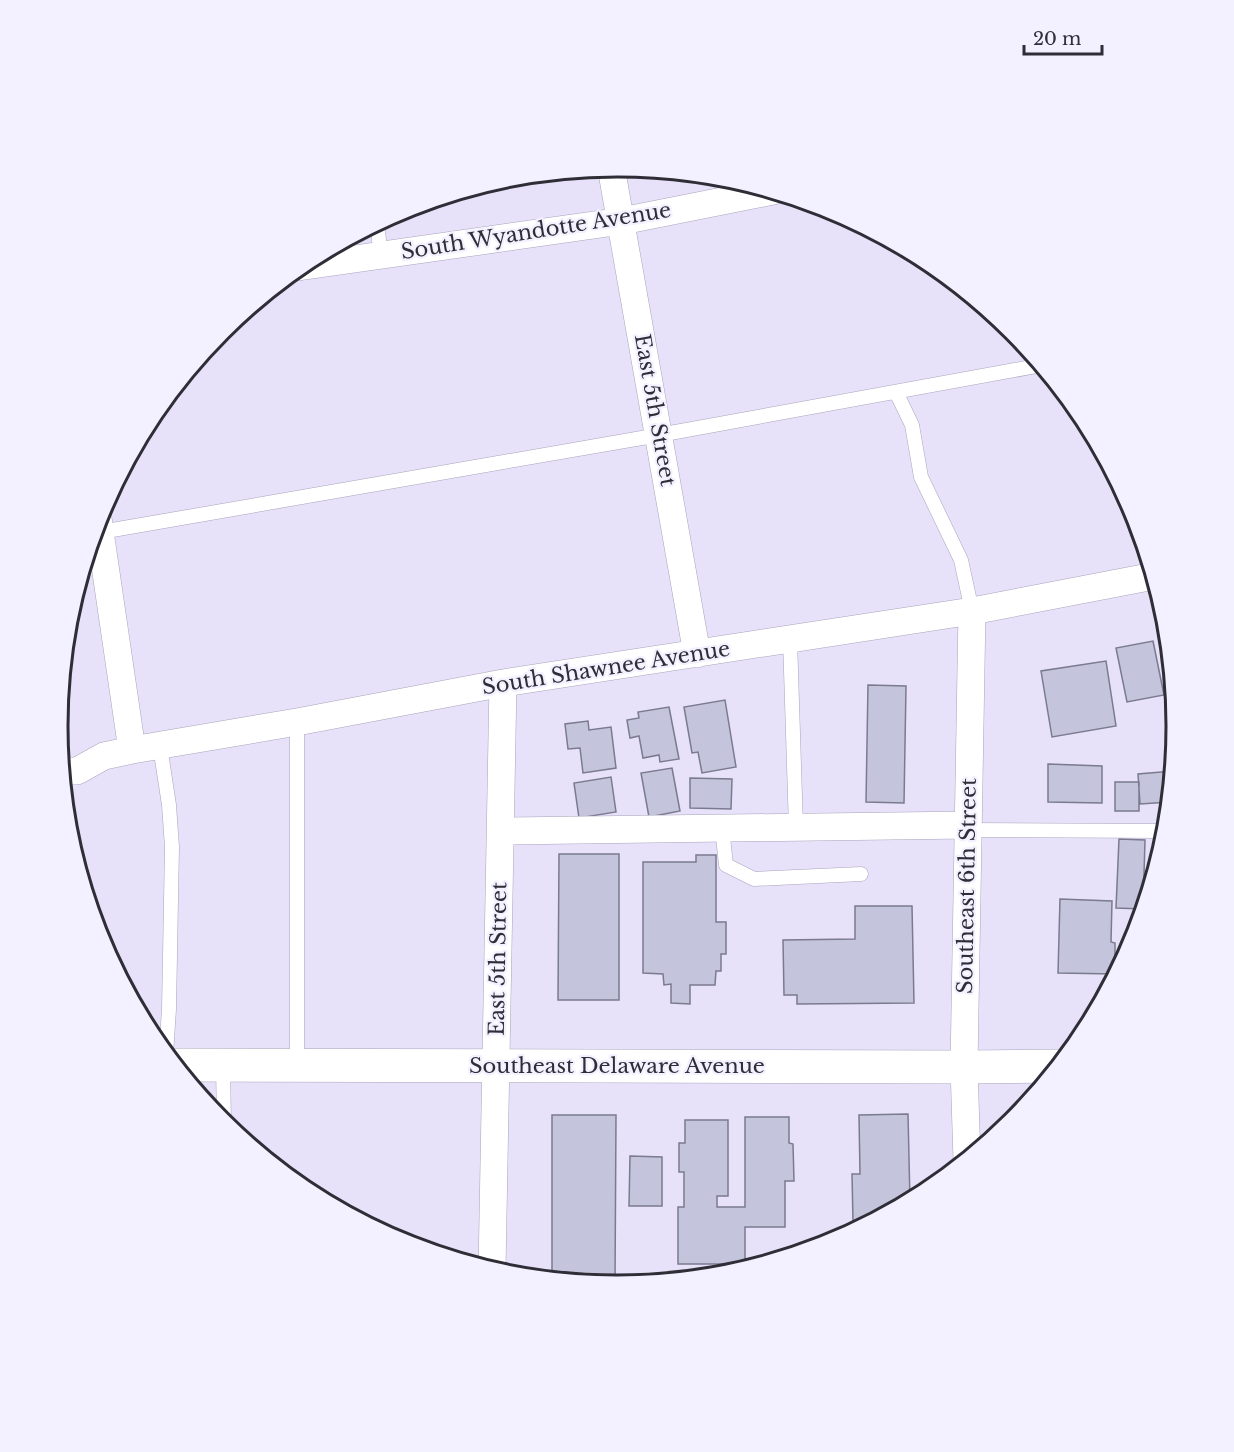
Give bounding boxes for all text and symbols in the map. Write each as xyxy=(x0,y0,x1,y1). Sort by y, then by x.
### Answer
scale bar xyxy=(1024,18,1102,56)
text: 20 m xyxy=(1033,28,1081,50)
street label: South Wyandotte Avenue xyxy=(399,197,673,265)
street label: East 5th Street xyxy=(629,332,681,488)
street label: South Shawnee Avenue xyxy=(480,636,732,700)
street label: Southeast 6th Street xyxy=(952,778,982,994)
street label: East 5th Street xyxy=(484,882,512,1036)
street label: Southeast Delaware Avenue xyxy=(469,1053,765,1079)

